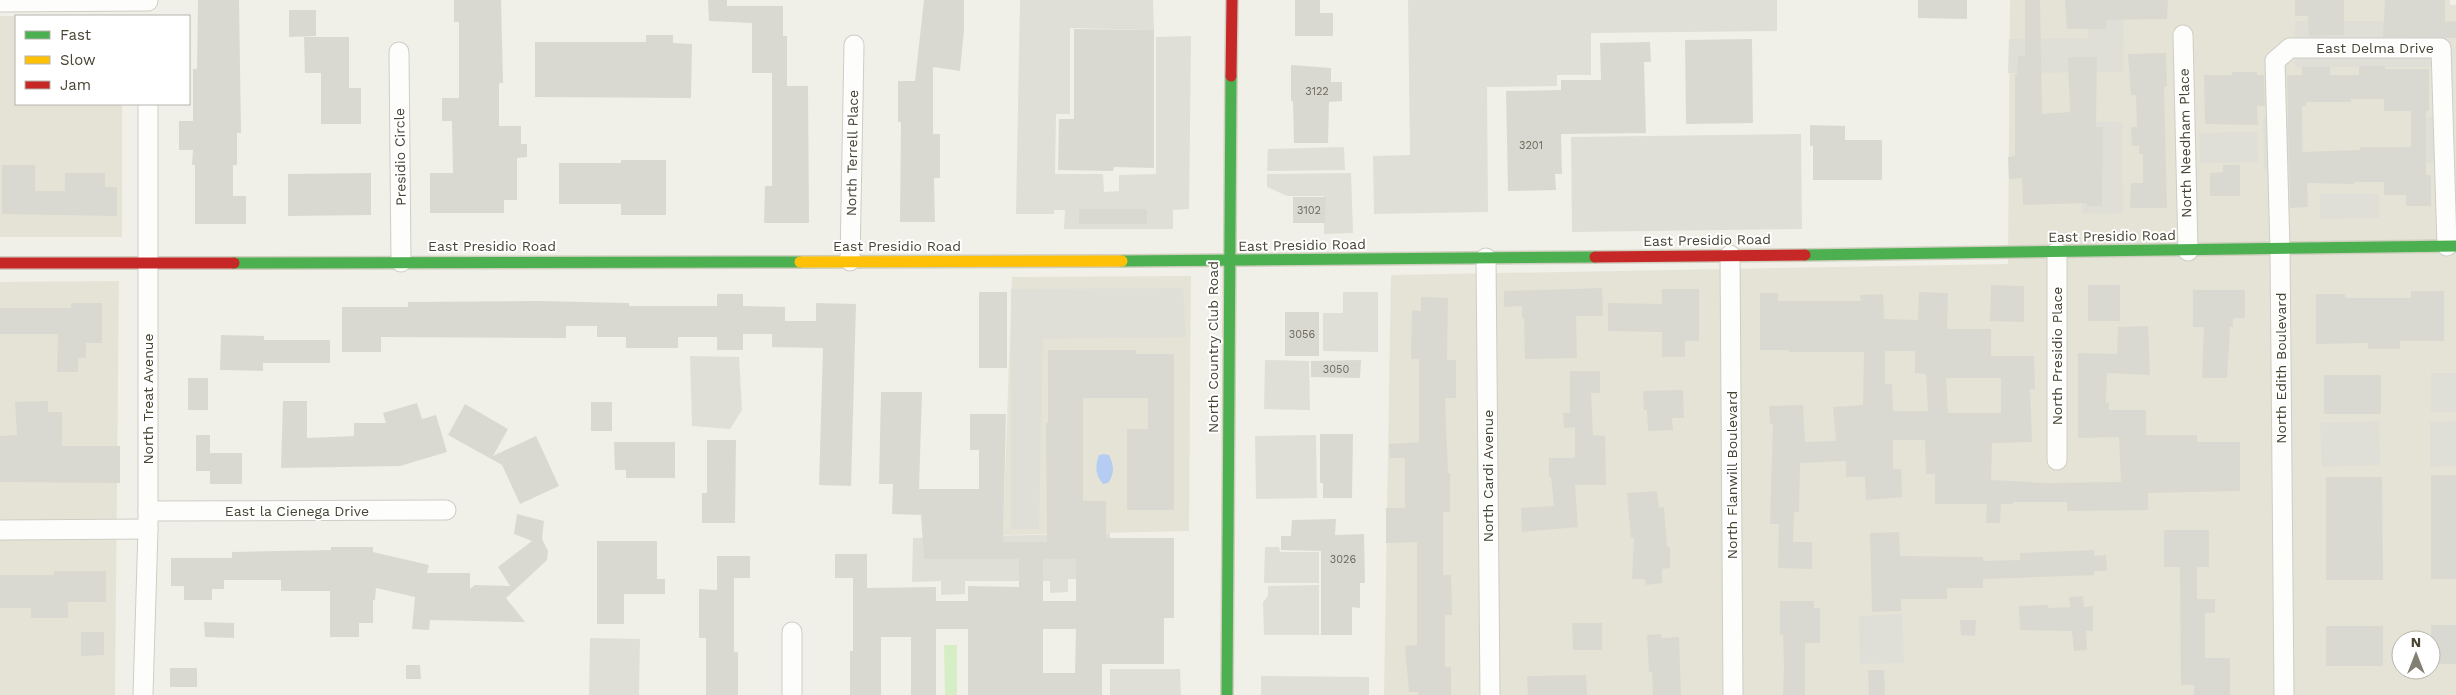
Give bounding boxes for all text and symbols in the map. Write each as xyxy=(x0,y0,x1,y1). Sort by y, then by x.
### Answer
legend xyxy=(15,15,190,105)
text: Fast xyxy=(60,26,92,44)
street label: East Delma Drive xyxy=(2316,40,2434,56)
text: Slow xyxy=(60,51,96,69)
street label: North Needham Place xyxy=(2176,68,2194,218)
text: Jam xyxy=(60,76,91,94)
house number: 3122 xyxy=(1305,85,1329,98)
street label: North Terrell Place xyxy=(843,90,861,216)
street label: Presidio Circle xyxy=(391,108,409,206)
house number: 3201 xyxy=(1519,139,1543,152)
house number: 3102 xyxy=(1297,204,1321,217)
street label: East Presidio Road xyxy=(2048,227,2176,245)
street label: East Presidio Road xyxy=(1643,231,1771,249)
street label: East Presidio Road xyxy=(1238,236,1366,254)
street label: East Presidio Road xyxy=(428,238,556,254)
street label: East Presidio Road xyxy=(833,238,961,254)
street label: North Country Club Road xyxy=(1205,261,1221,433)
street label: North Presidio Place xyxy=(2049,287,2065,425)
street label: North Edith Boulevard xyxy=(2273,292,2289,444)
house number: 3056 xyxy=(1289,328,1315,341)
street label: North Treat Avenue xyxy=(140,333,156,465)
house number: 3050 xyxy=(1323,363,1349,376)
street label: North Flanwill Boulevard xyxy=(1724,391,1740,559)
street label: North Cardi Avenue xyxy=(1480,410,1496,542)
street label: East la Cienega Drive xyxy=(225,503,369,519)
house number: 3026 xyxy=(1330,553,1356,566)
north arrow xyxy=(2391,630,2441,680)
text: N xyxy=(2411,634,2421,650)

